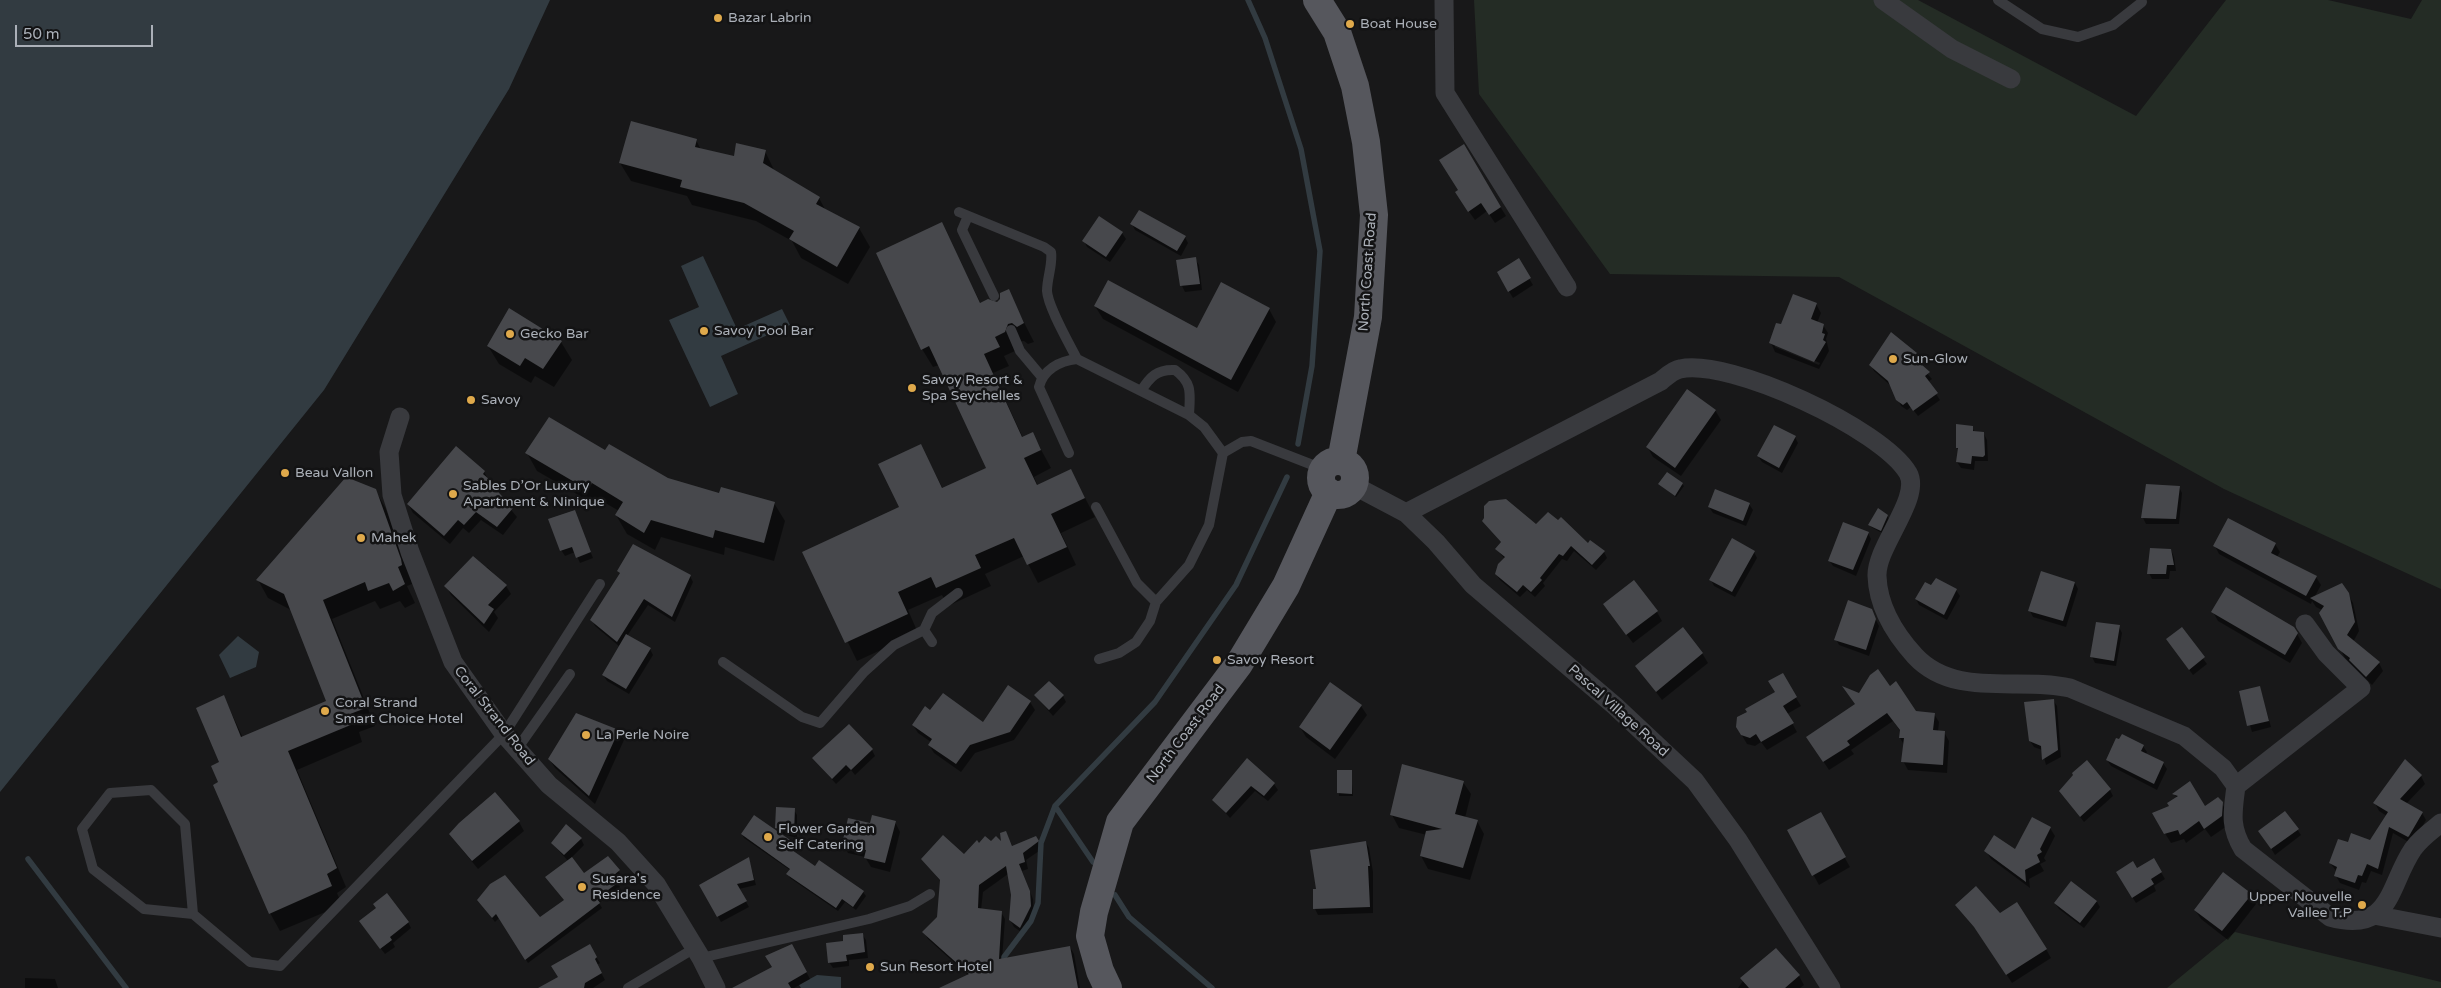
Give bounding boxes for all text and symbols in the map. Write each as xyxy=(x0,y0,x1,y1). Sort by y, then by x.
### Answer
place label: Bazar Labrin xyxy=(728,10,812,26)
marker: Bazar Labrin xyxy=(712,12,724,24)
scale bar xyxy=(18,15,155,47)
place label: Boat House xyxy=(1360,16,1437,32)
marker: Boat House xyxy=(1344,18,1356,30)
text: 50 m xyxy=(23,25,60,43)
street label: North Coast Road xyxy=(1355,212,1381,332)
place label: Savoy Pool Bar xyxy=(714,323,814,339)
marker: Savoy Pool Bar xyxy=(698,325,710,337)
place label: Gecko Bar xyxy=(520,326,589,342)
marker: Gecko Bar xyxy=(504,328,516,340)
place label: Sun-Glow xyxy=(1903,351,1968,367)
marker: Sun-Glow xyxy=(1887,353,1899,365)
place label: Savoy Resort & Spa Seychelles xyxy=(922,372,1023,404)
marker: Savoy Resort & Spa Seychelles xyxy=(906,382,918,394)
place label: Savoy xyxy=(481,392,521,408)
marker: Savoy xyxy=(465,394,477,406)
place label: Beau Vallon xyxy=(295,465,373,481)
marker: Beau Vallon xyxy=(279,467,291,479)
place label: Sables D’Or Luxury Apartment & Ninique xyxy=(463,478,605,511)
marker: Sables D’Or Luxury Apartment & Ninique xyxy=(447,488,459,500)
place label: Mahek xyxy=(371,530,416,546)
marker: Mahek xyxy=(355,532,367,544)
place label: Savoy Resort xyxy=(1227,652,1314,668)
marker: Savoy Resort xyxy=(1211,654,1223,666)
street label: Pascal Village Road xyxy=(1564,661,1672,761)
street label: Coral Strand Road xyxy=(450,663,538,769)
street label: North Coast Road xyxy=(1143,681,1229,787)
place label: Coral Strand Smart Choice Hotel xyxy=(335,695,463,728)
marker: Coral Strand Smart Choice Hotel xyxy=(319,705,331,717)
place label: La Perle Noire xyxy=(596,727,689,743)
marker: La Perle Noire xyxy=(580,729,592,741)
place label: Flower Garden Self Catering xyxy=(778,821,875,854)
marker: Flower Garden Self Catering xyxy=(762,831,774,843)
place label: Susara's Residence xyxy=(592,871,661,904)
marker: Susara's Residence xyxy=(576,881,588,893)
place label: Upper Nouvelle Vallee T.P xyxy=(2249,889,2352,922)
marker: Upper Nouvelle Vallee T.P xyxy=(2356,899,2368,911)
place label: Sun Resort Hotel xyxy=(880,959,992,975)
marker: Sun Resort Hotel xyxy=(864,961,876,973)

